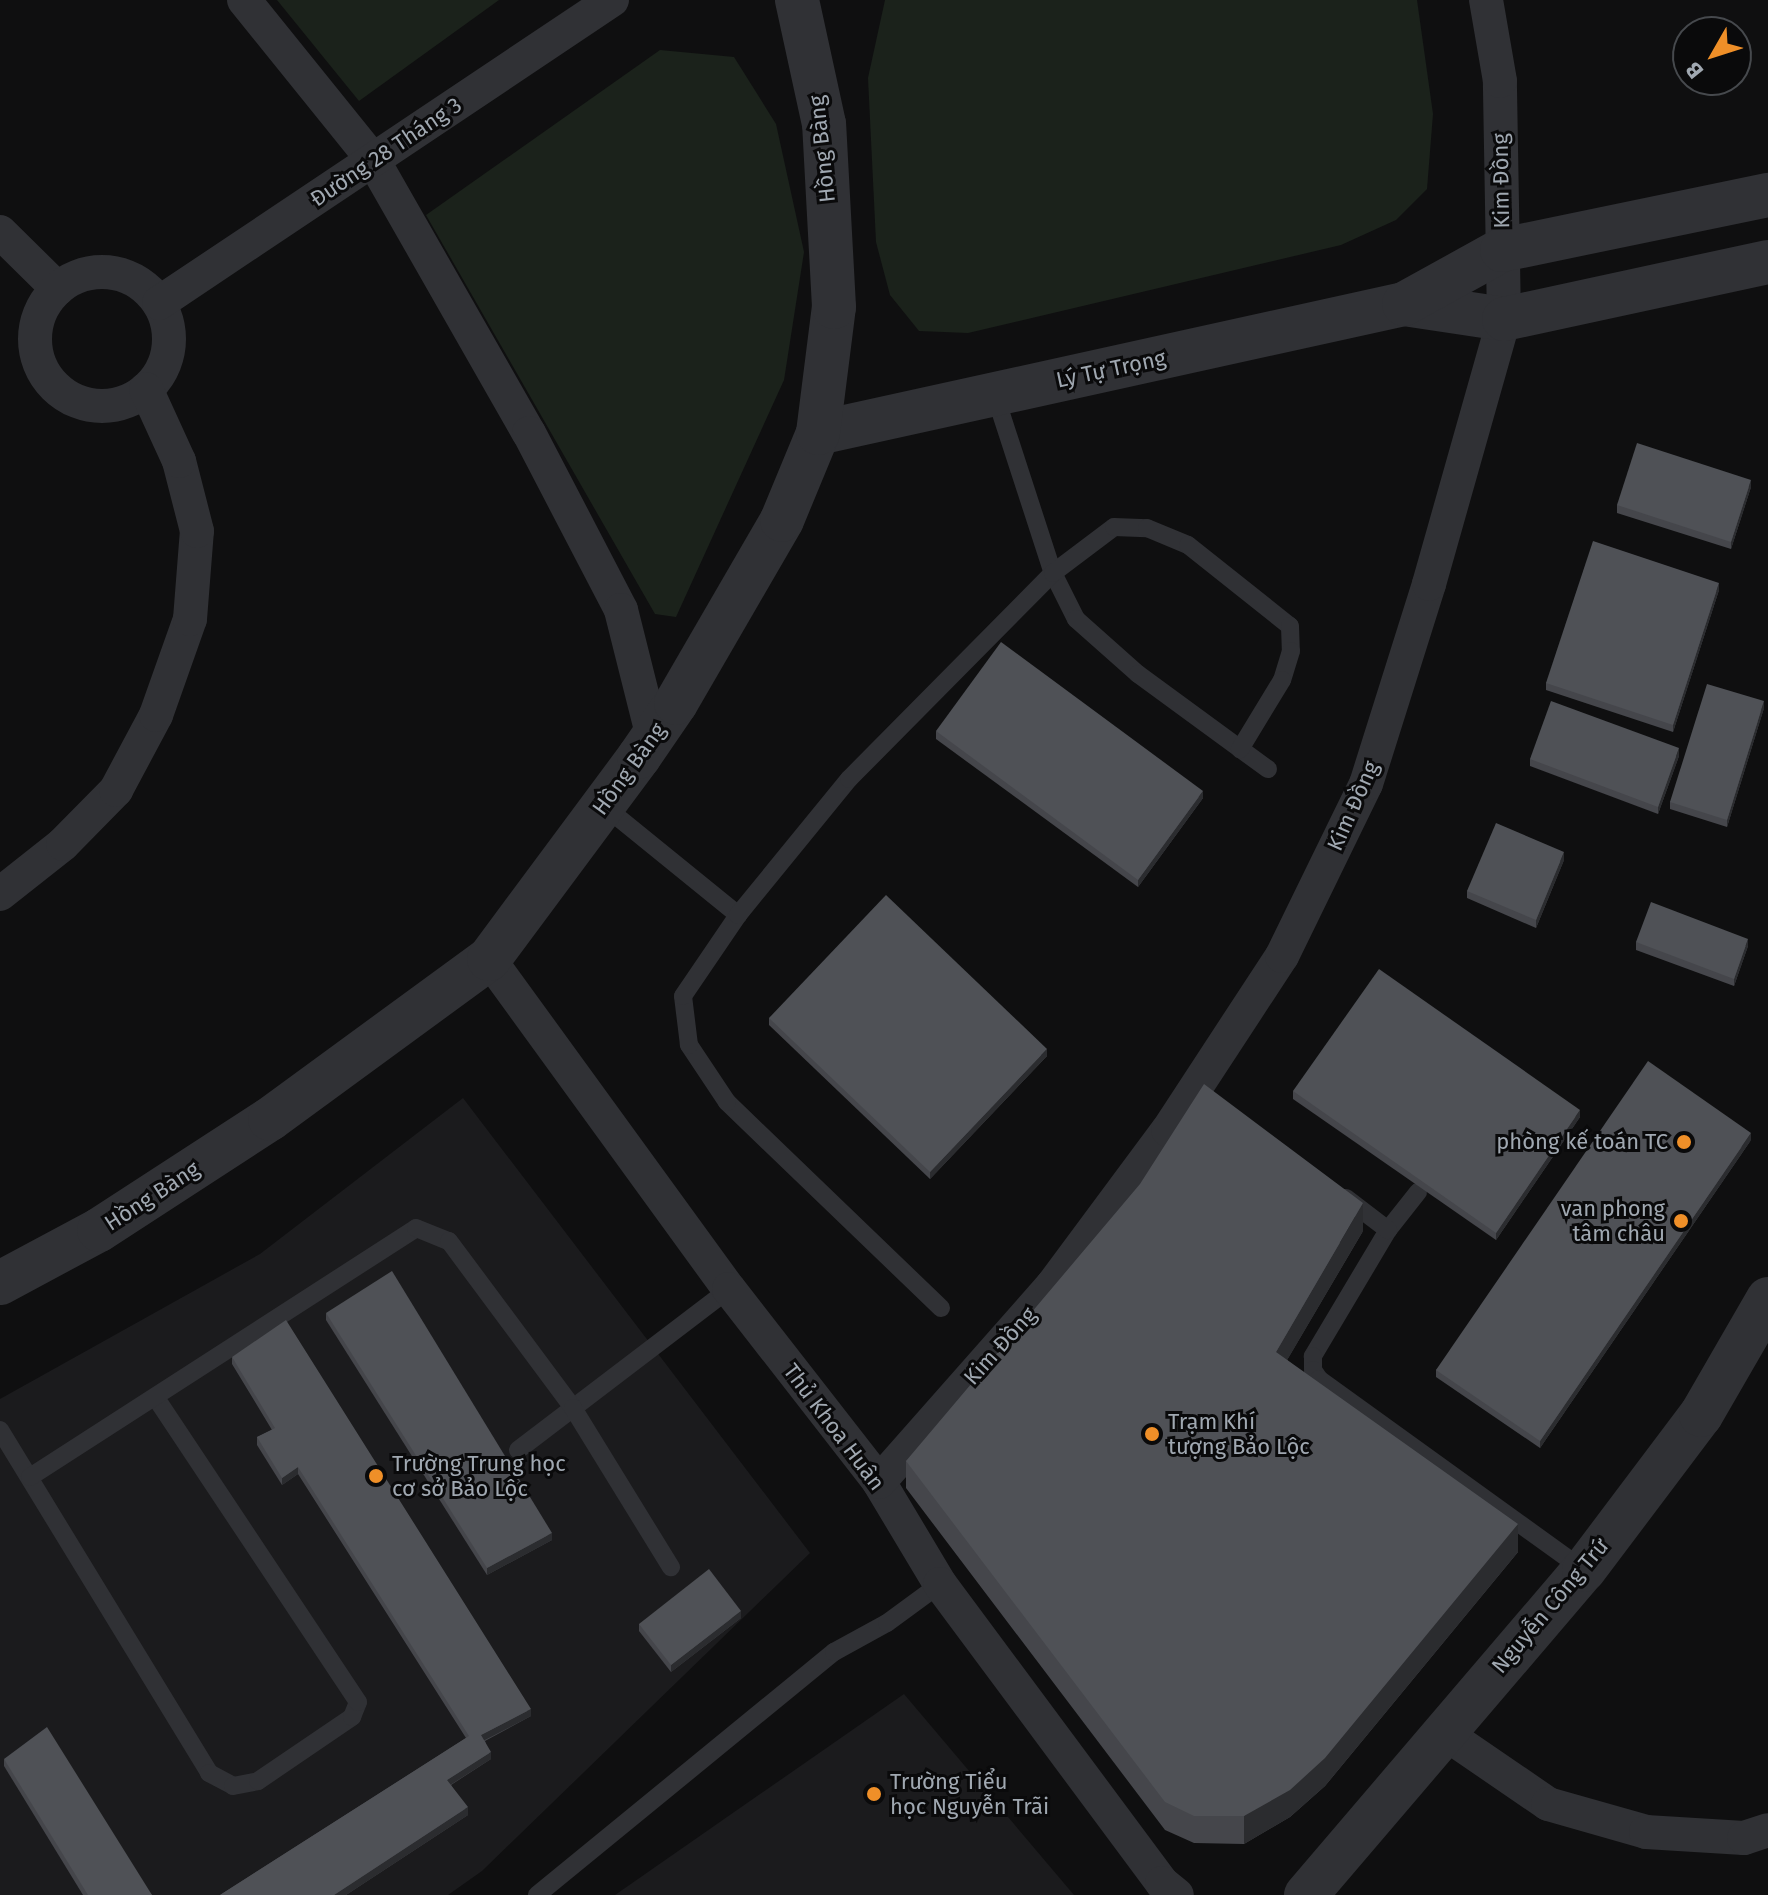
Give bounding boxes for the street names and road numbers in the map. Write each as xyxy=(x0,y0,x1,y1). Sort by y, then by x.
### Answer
street label: Đường 28 Tháng 3 xyxy=(305,92,467,212)
street label: Hồng Bàng xyxy=(803,94,841,204)
street label: Kim Đồng xyxy=(1487,133,1515,229)
street label: Lý Tự Trọng xyxy=(1054,345,1168,393)
street label: Hồng Bàng xyxy=(587,718,671,820)
street label: Kim Đồng xyxy=(1322,757,1384,855)
street label: Hồng Bàng xyxy=(100,1156,204,1236)
street label: Kim Đồng xyxy=(958,1302,1042,1390)
street label: Thủ Khoa Huân xyxy=(778,1358,890,1496)
street label: Nguyễn Công Trứ xyxy=(1486,1533,1614,1679)

